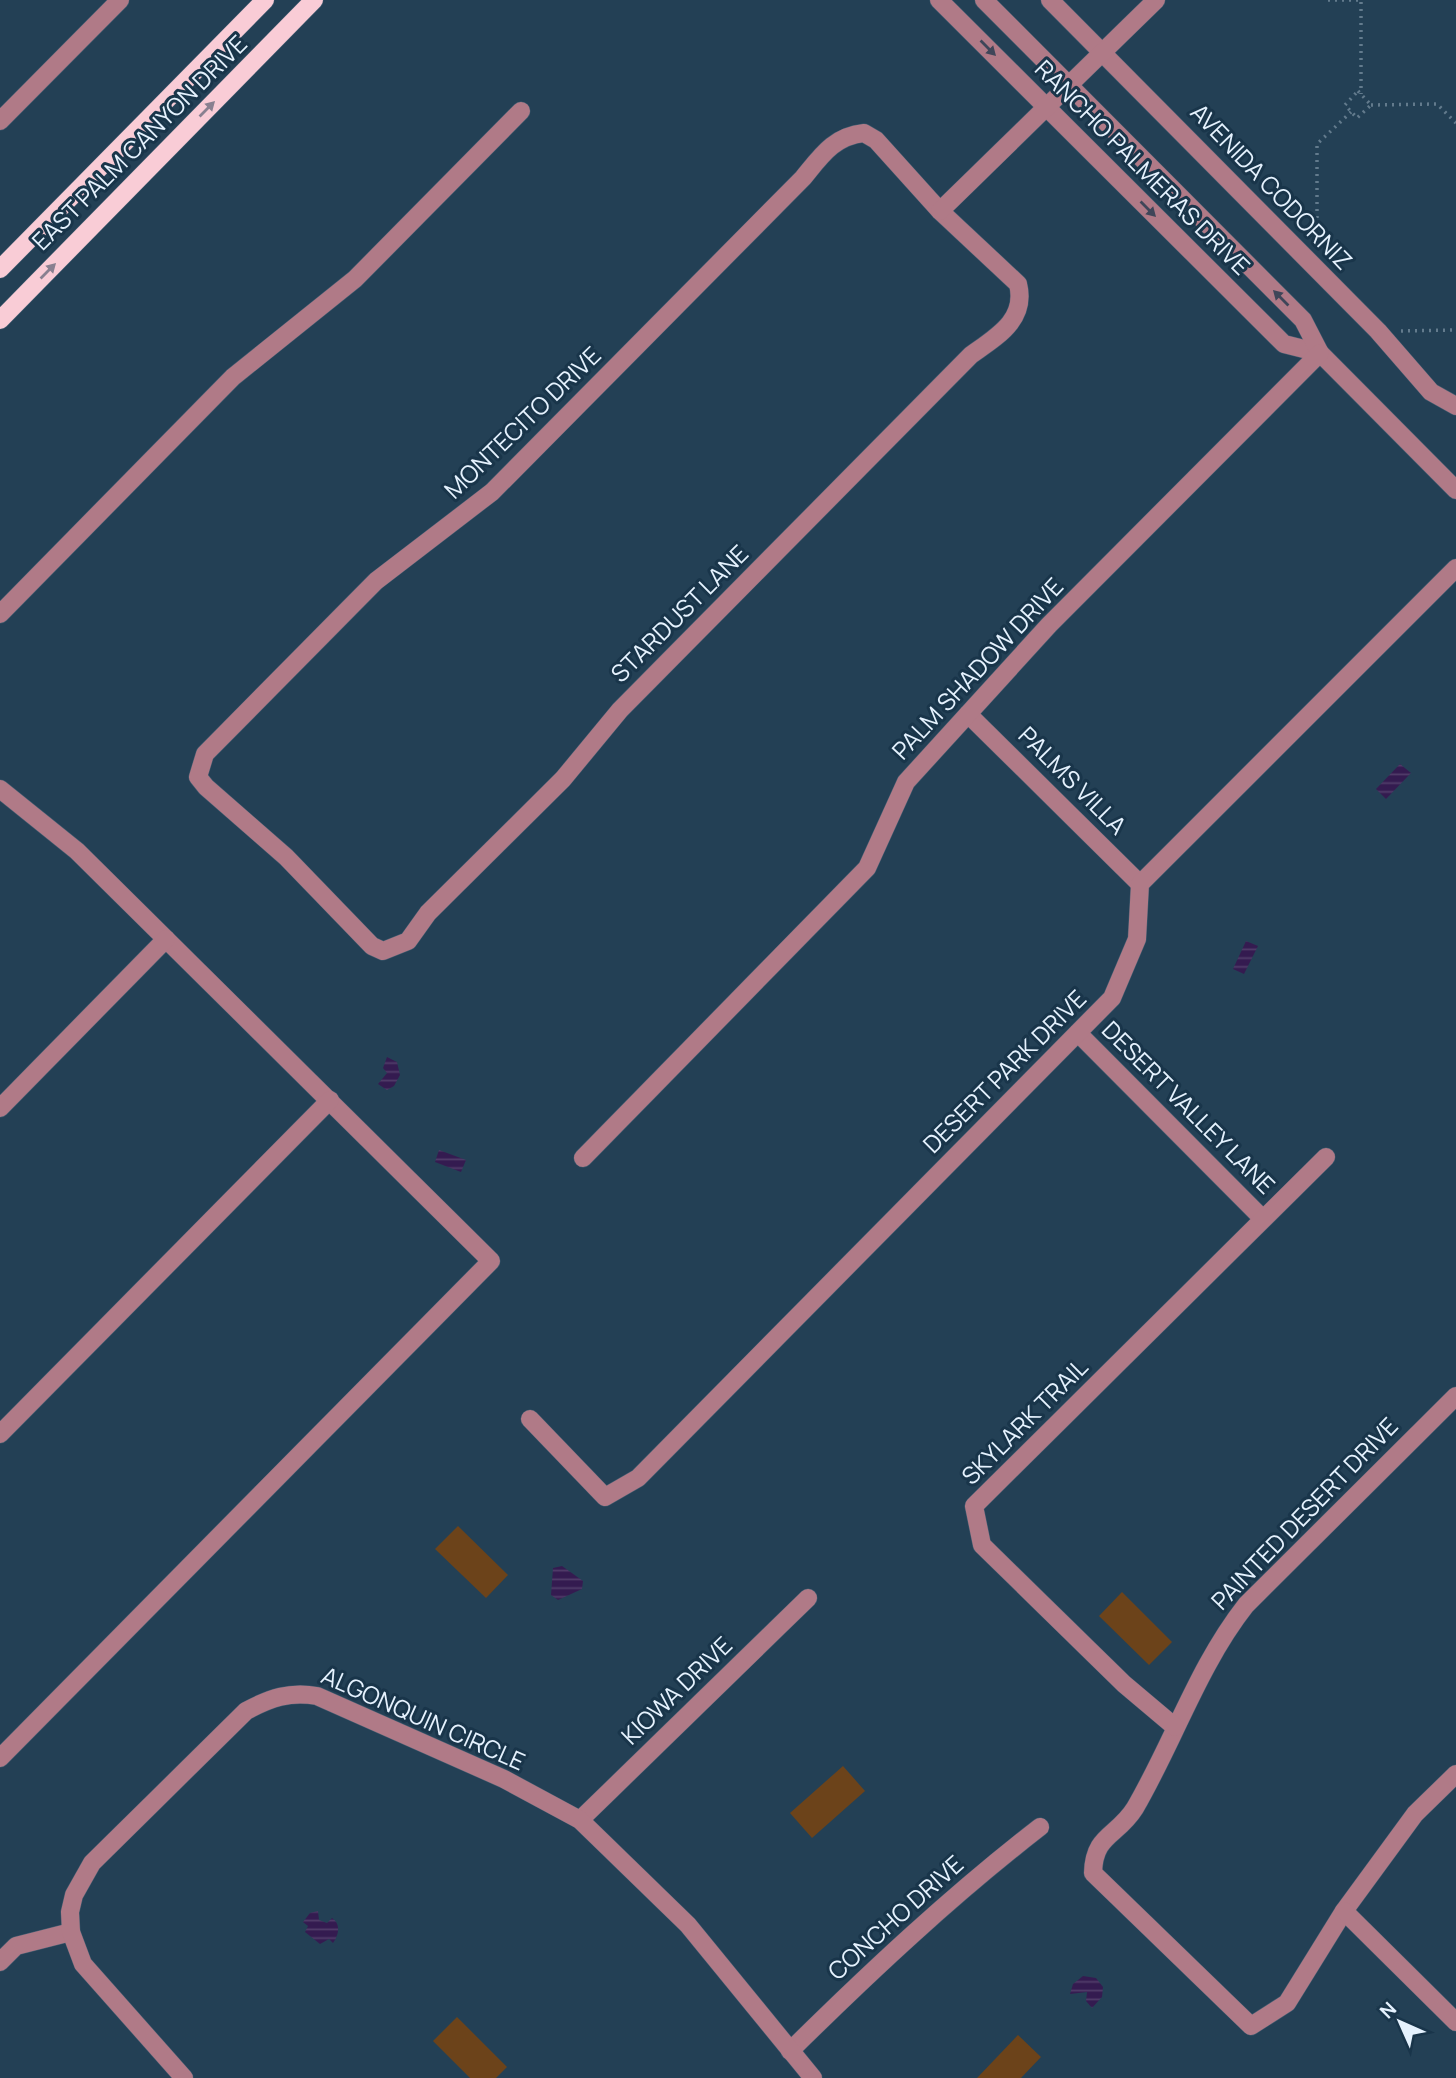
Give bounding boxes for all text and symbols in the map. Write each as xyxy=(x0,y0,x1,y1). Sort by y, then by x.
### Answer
street label: EAST PALM CANYON DRIVE xyxy=(24,27,254,257)
one-way arrow xyxy=(979,40,996,57)
street label: RANCHO PALMERAS DRIVE xyxy=(1028,52,1258,282)
street label: AVENIDA CODORNIZ xyxy=(1184,96,1360,276)
one-way arrow xyxy=(199,100,216,117)
one-way arrow xyxy=(1140,200,1156,217)
one-way arrow xyxy=(39,263,55,280)
one-way arrow xyxy=(1273,290,1290,307)
street label: MONTECITO DRIVE xyxy=(437,339,607,505)
street label: STARDUST LANE xyxy=(603,537,755,689)
street label: PALM SHADOW DRIVE xyxy=(884,570,1070,766)
street label: PALMS VILLA xyxy=(1012,719,1134,841)
street label: DESERT PARK DRIVE xyxy=(915,982,1093,1160)
street label: DESERT VALLEY LANE xyxy=(1095,1013,1283,1201)
street label: SKYLARK TRAIL xyxy=(954,1351,1094,1491)
street label: PAINTED DESERT DRIVE xyxy=(1203,1410,1405,1616)
street label: KIOWA DRIVE xyxy=(613,1629,739,1751)
street label: ALGONQUIN CIRCLE xyxy=(317,1658,531,1777)
street label: CONCHO DRIVE xyxy=(820,1847,970,1987)
north arrow xyxy=(1365,1987,1435,2057)
text: N xyxy=(1374,1996,1402,2024)

